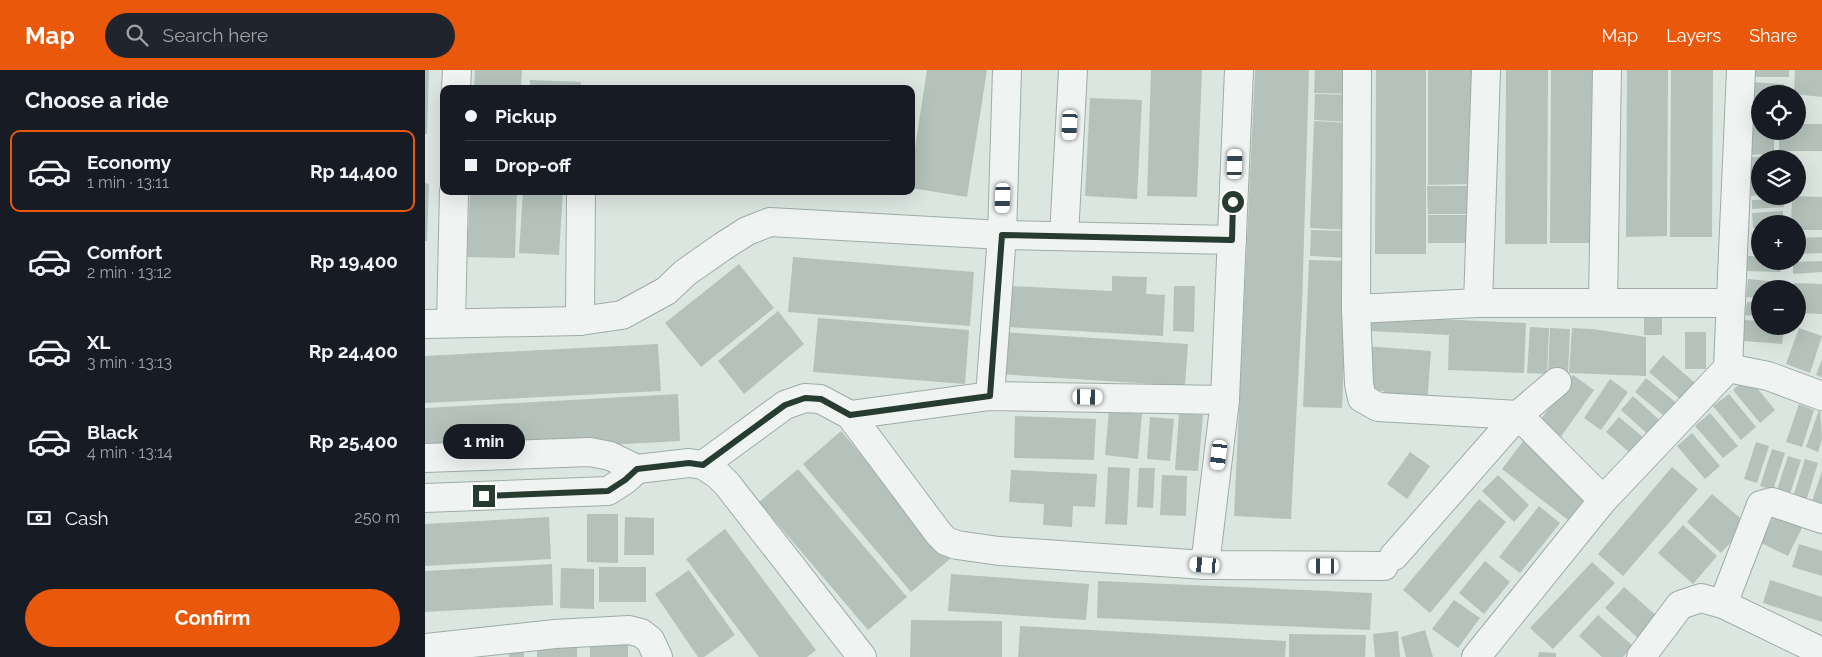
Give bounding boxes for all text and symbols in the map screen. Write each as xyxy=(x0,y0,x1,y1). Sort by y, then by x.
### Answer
search box xyxy=(105,13,455,58)
text: Map xyxy=(25,21,75,50)
icon: search xyxy=(123,21,151,49)
text: Search here xyxy=(163,24,268,46)
text: Map xyxy=(1602,25,1638,46)
text: Layers xyxy=(1666,25,1721,46)
text: Share xyxy=(1749,25,1797,46)
map controls xyxy=(1751,85,1806,335)
button: locate xyxy=(1751,85,1806,140)
text: Choose a ride xyxy=(25,87,169,113)
text: Pickup xyxy=(495,105,557,127)
car xyxy=(1061,110,1078,140)
icon: car xyxy=(27,149,72,194)
car xyxy=(1226,149,1243,179)
button: layers xyxy=(1751,150,1806,205)
text: Economy xyxy=(87,151,171,173)
text: Drop-off xyxy=(495,154,571,176)
text: Rp 14,400 xyxy=(310,160,398,182)
text: 1 min · 13:11 xyxy=(87,173,169,192)
car xyxy=(994,183,1011,213)
route start xyxy=(1222,191,1244,213)
button: + xyxy=(1751,215,1806,270)
icon: car xyxy=(27,239,72,284)
text: Comfort xyxy=(87,241,162,263)
text: Rp 19,400 xyxy=(310,250,398,272)
text: 2 min · 13:12 xyxy=(87,263,172,282)
button: − xyxy=(1751,280,1806,335)
icon: car xyxy=(27,329,72,374)
text: XL xyxy=(87,331,110,353)
text: Rp 24,400 xyxy=(309,340,398,362)
text: 3 min · 13:13 xyxy=(87,353,172,372)
car xyxy=(1072,389,1103,405)
icon: car xyxy=(27,419,72,464)
text: Black xyxy=(87,421,138,443)
callout: 1 min xyxy=(443,424,525,458)
text: Rp 25,400 xyxy=(309,430,398,452)
text: 1 min xyxy=(464,432,504,451)
car xyxy=(1209,439,1228,471)
text: 4 min · 13:14 xyxy=(87,443,173,462)
route end xyxy=(473,485,495,507)
icon: cash xyxy=(25,504,53,532)
text: Cash xyxy=(65,507,109,529)
text: 250 m xyxy=(354,508,400,527)
car xyxy=(1189,556,1220,574)
car xyxy=(1309,559,1339,574)
button: Confirm xyxy=(25,589,400,647)

